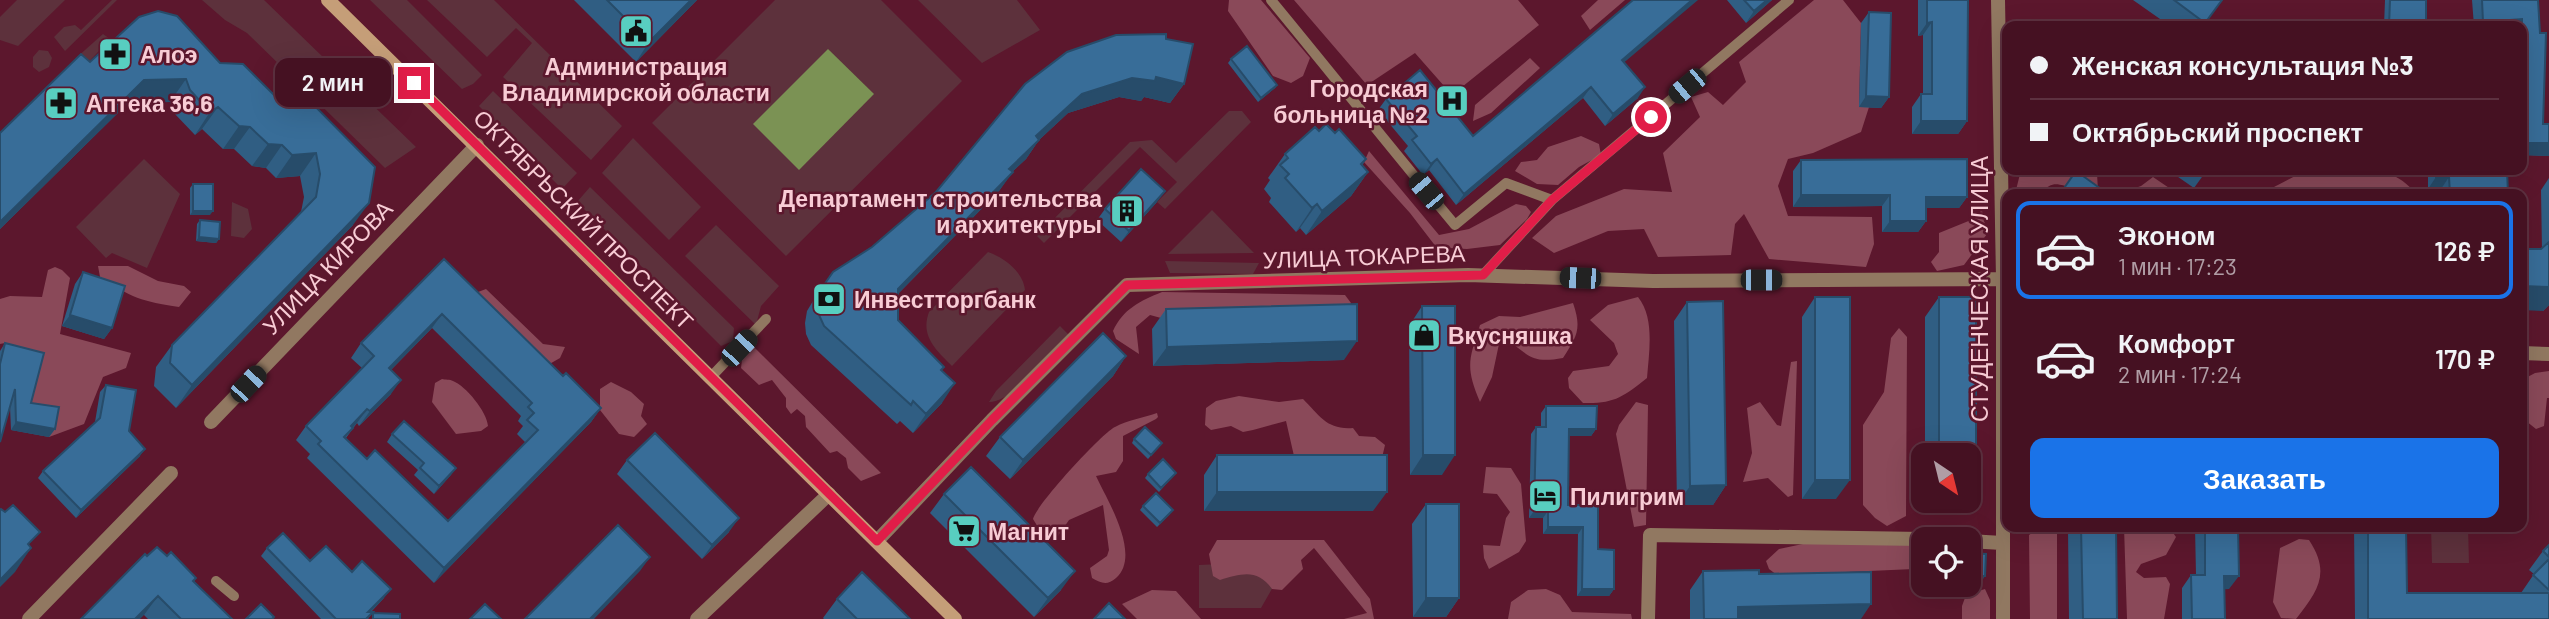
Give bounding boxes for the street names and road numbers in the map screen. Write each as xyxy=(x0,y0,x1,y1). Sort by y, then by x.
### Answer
street label: ОКТЯБРЬСКИЙ ПРОСПЕКТ xyxy=(468,103,700,335)
street label: СТУДЕНЧЕСКАЯ УЛИЦА xyxy=(1965,155,1993,422)
street label: УЛИЦА КИРОВА xyxy=(256,194,398,340)
street label: УЛИЦА ТОКАРЕВА xyxy=(1262,238,1466,274)

